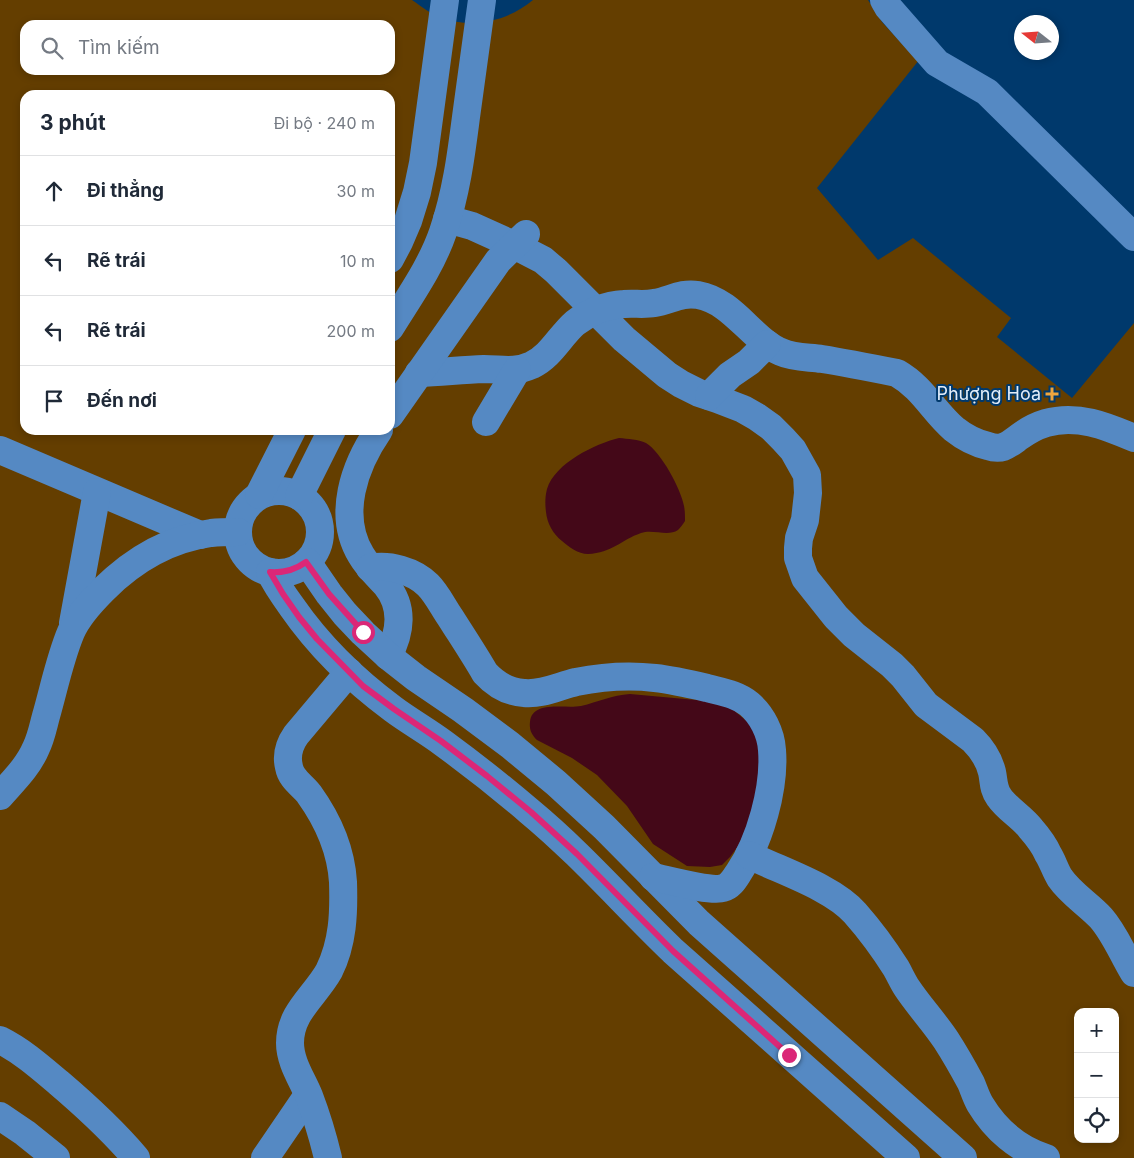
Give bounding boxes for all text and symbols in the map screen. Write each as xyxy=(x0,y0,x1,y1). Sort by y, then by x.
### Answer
north arrow xyxy=(1014,15,1059,60)
search box xyxy=(20,20,395,75)
icon: search xyxy=(38,34,66,62)
text: Tìm kiếm xyxy=(78,36,160,59)
text: 3 phút xyxy=(40,110,106,135)
text: Đi bộ · 240 m xyxy=(274,113,375,133)
icon: ahead xyxy=(40,177,68,205)
text: Đi thẳng xyxy=(87,179,164,202)
text: 30 m xyxy=(337,181,375,201)
icon: left xyxy=(40,247,68,275)
text: Rẽ trái xyxy=(87,249,146,272)
text: 10 m xyxy=(340,251,375,271)
icon: left xyxy=(40,317,68,345)
text: Rẽ trái xyxy=(87,319,146,342)
text: 200 m xyxy=(327,321,375,341)
place label: Phượng Hoa xyxy=(936,383,1041,404)
icon: arrive xyxy=(40,387,68,415)
marker: Phượng Hoa xyxy=(1045,387,1059,401)
text: Đến nơi xyxy=(87,389,157,412)
route start xyxy=(352,621,375,644)
map controls xyxy=(1074,1008,1119,1143)
button: + xyxy=(1074,1008,1119,1053)
route end xyxy=(778,1044,801,1067)
button: − xyxy=(1074,1053,1119,1098)
button: locate xyxy=(1074,1098,1119,1143)

